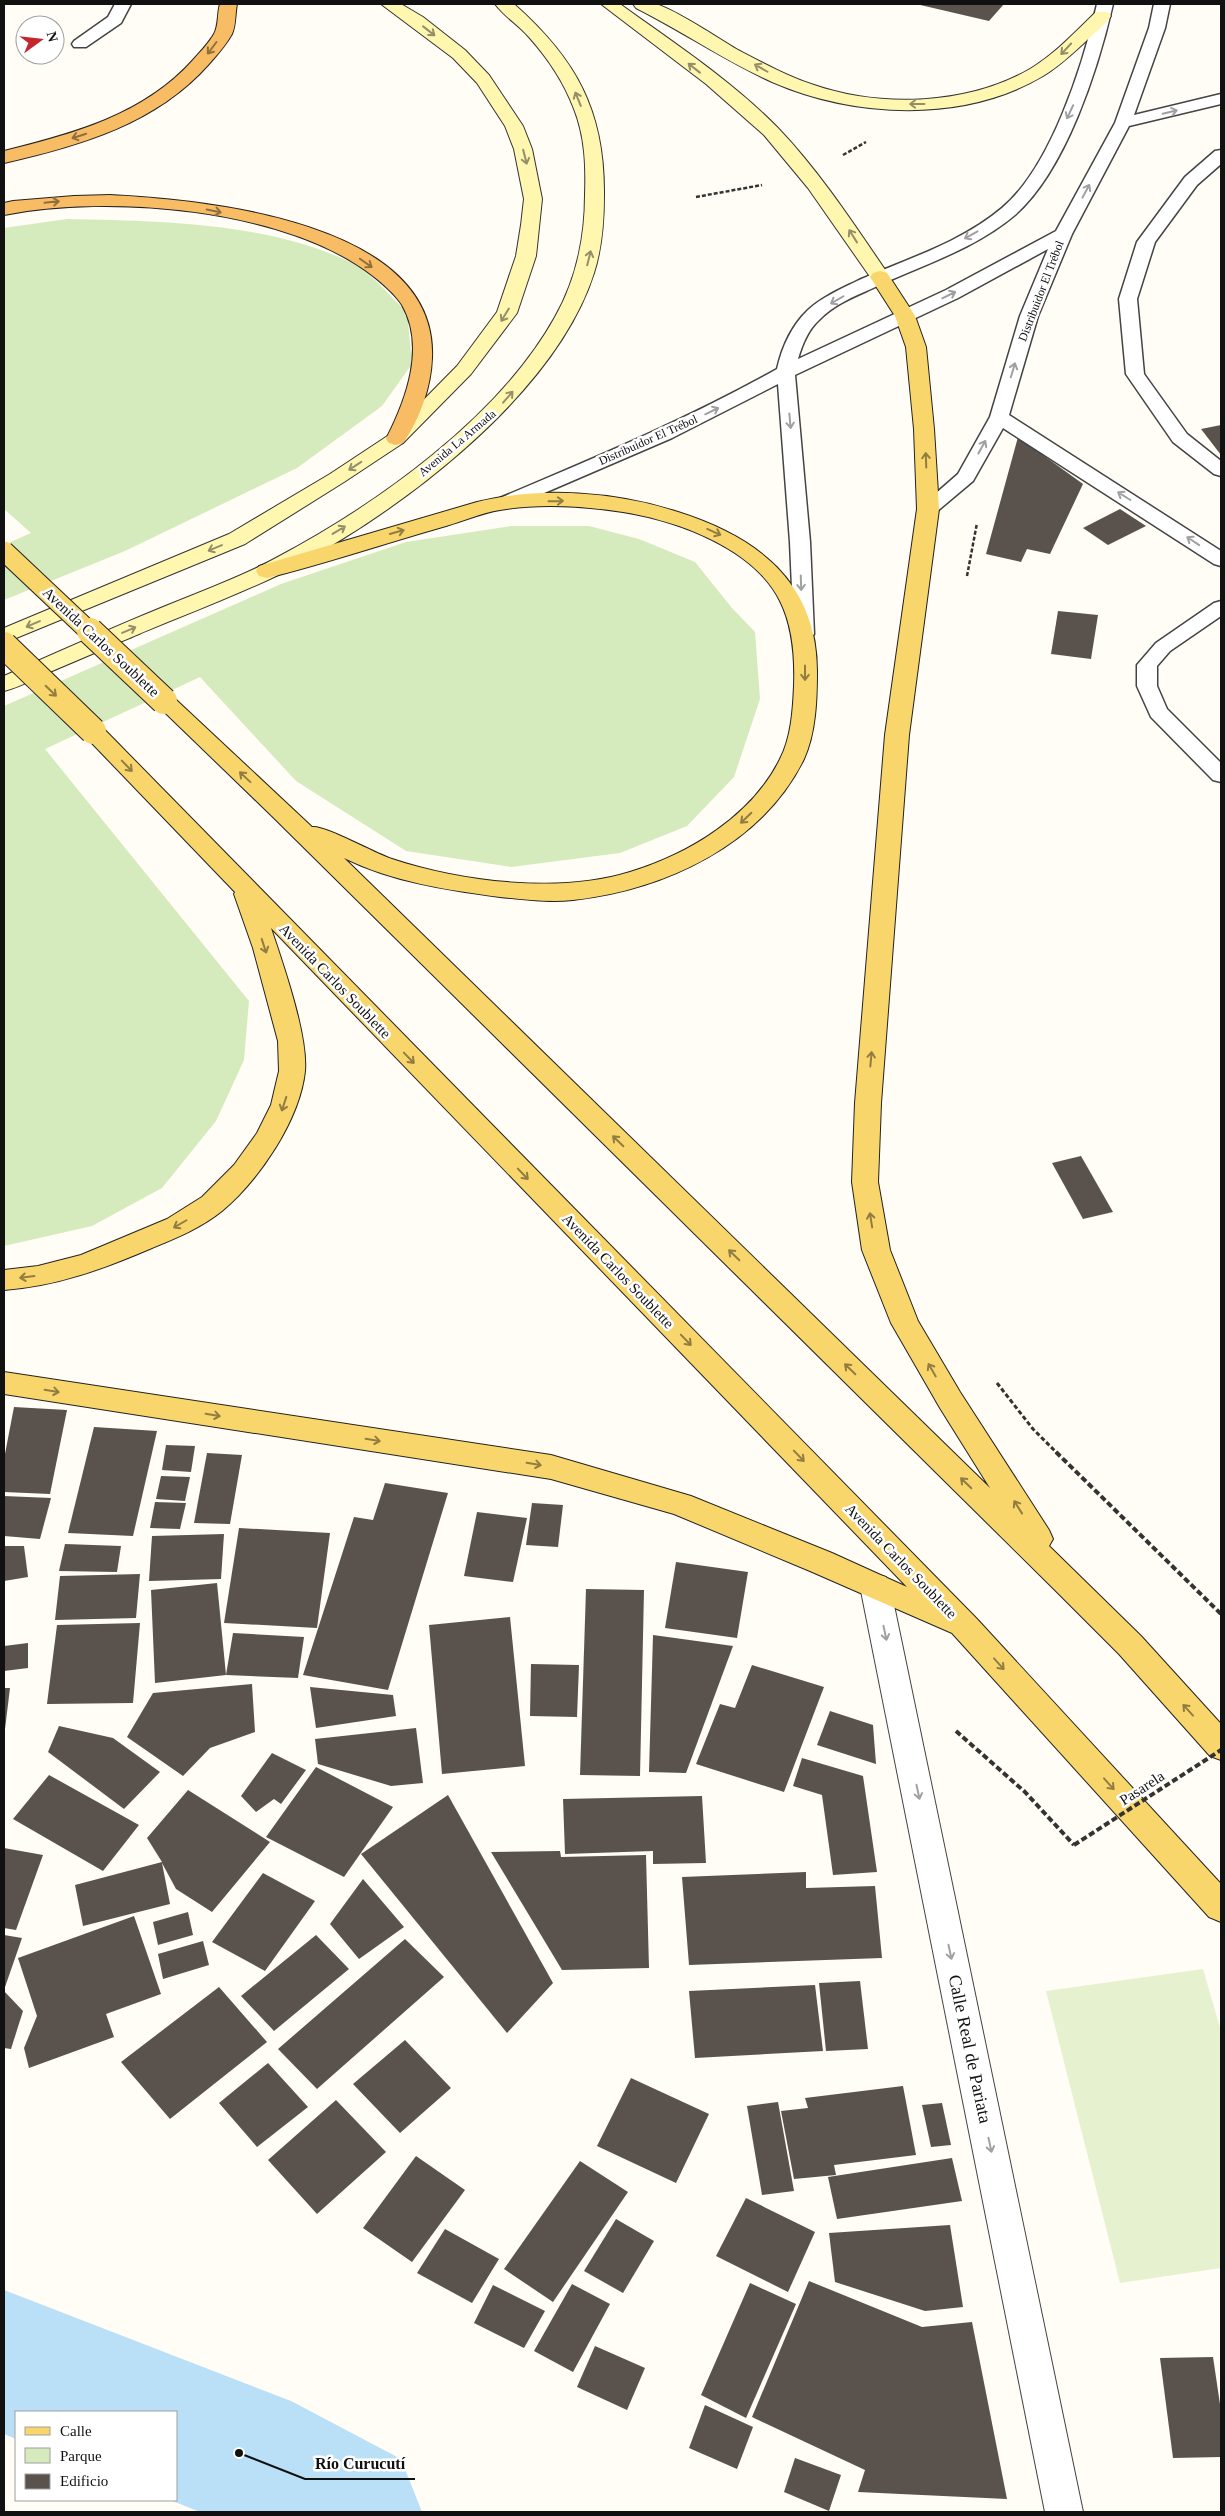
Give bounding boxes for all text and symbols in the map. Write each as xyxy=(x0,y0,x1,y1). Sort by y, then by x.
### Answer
north arrow xyxy=(15,15,65,65)
one-way arrow xyxy=(422,25,435,36)
text: N xyxy=(44,30,61,44)
one-way arrow xyxy=(207,41,217,55)
one-way arrow xyxy=(1060,43,1072,56)
one-way arrow xyxy=(688,63,701,74)
one-way arrow xyxy=(754,63,769,72)
one-way arrow xyxy=(573,92,583,107)
one-way arrow xyxy=(910,99,926,109)
one-way arrow xyxy=(1065,104,1074,119)
one-way arrow xyxy=(1162,107,1178,116)
one-way arrow xyxy=(72,132,87,141)
one-way arrow xyxy=(521,149,531,165)
one-way arrow xyxy=(1081,184,1091,199)
one-way arrow xyxy=(44,198,60,207)
one-way arrow xyxy=(205,207,221,217)
one-way arrow xyxy=(848,230,858,244)
one-way arrow xyxy=(964,231,979,241)
street label: Distribuidor El Trébol xyxy=(1015,238,1067,343)
one-way arrow xyxy=(585,251,594,267)
one-way arrow xyxy=(359,258,373,268)
one-way arrow xyxy=(941,290,956,299)
one-way arrow xyxy=(830,295,844,305)
one-way arrow xyxy=(499,307,509,321)
one-way arrow xyxy=(1008,362,1018,378)
one-way arrow xyxy=(502,391,514,404)
street label: Avenida La Armada xyxy=(416,406,499,479)
one-way arrow xyxy=(704,406,719,416)
street label: Distribuidor El Trébol xyxy=(596,412,700,468)
one-way arrow xyxy=(785,412,795,428)
one-way arrow xyxy=(978,440,987,455)
one-way arrow xyxy=(921,453,930,469)
one-way arrow xyxy=(348,461,362,471)
one-way arrow xyxy=(1118,491,1132,501)
one-way arrow xyxy=(547,496,563,506)
one-way arrow xyxy=(332,524,346,534)
one-way arrow xyxy=(389,527,405,537)
one-way arrow xyxy=(706,527,721,537)
one-way arrow xyxy=(1187,536,1201,546)
one-way arrow xyxy=(208,544,223,554)
one-way arrow xyxy=(797,574,806,590)
street label: Avenida Carlos Soublette xyxy=(40,584,163,700)
one-way arrow xyxy=(26,620,41,629)
one-way arrow xyxy=(121,625,136,635)
one-way arrow xyxy=(800,664,810,681)
one-way arrow xyxy=(45,685,58,697)
one-way arrow xyxy=(121,760,133,772)
one-way arrow xyxy=(238,771,251,783)
one-way arrow xyxy=(740,812,752,824)
street label: Avenida Carlos Soublette xyxy=(276,920,394,1042)
one-way arrow xyxy=(260,938,270,954)
one-way arrow xyxy=(403,1051,415,1064)
one-way arrow xyxy=(866,1051,876,1067)
one-way arrow xyxy=(278,1095,288,1111)
one-way arrow xyxy=(611,1135,624,1147)
one-way arrow xyxy=(517,1167,529,1180)
street label: Avenida Carlos Soublette xyxy=(559,1210,677,1332)
one-way arrow xyxy=(866,1213,876,1229)
one-way arrow xyxy=(172,1219,187,1229)
one-way arrow xyxy=(727,1249,740,1261)
one-way arrow xyxy=(19,1272,35,1282)
one-way arrow xyxy=(679,1333,691,1345)
one-way arrow xyxy=(843,1363,856,1375)
one-way arrow xyxy=(926,1363,936,1377)
one-way arrow xyxy=(44,1386,60,1396)
one-way arrow xyxy=(204,1410,220,1420)
one-way arrow xyxy=(365,1435,381,1445)
one-way arrow xyxy=(793,1450,805,1462)
one-way arrow xyxy=(526,1459,542,1469)
one-way arrow xyxy=(959,1477,972,1489)
street label: Avenida Carlos Soublette xyxy=(842,1500,960,1622)
one-way arrow xyxy=(1013,1501,1023,1515)
one-way arrow xyxy=(881,1625,890,1641)
one-way arrow xyxy=(993,1658,1005,1671)
one-way arrow xyxy=(1183,1703,1194,1716)
street label: Pasarela xyxy=(1117,1767,1168,1808)
one-way arrow xyxy=(1103,1778,1115,1791)
one-way arrow xyxy=(913,1784,923,1800)
one-way arrow xyxy=(946,1943,955,1959)
street label: Calle Real de Pariata xyxy=(944,1973,996,2125)
one-way arrow xyxy=(985,2137,995,2153)
legend xyxy=(15,2411,178,2501)
text: Calle xyxy=(60,2423,92,2439)
text: Parque xyxy=(60,2448,102,2464)
callout: Río Curucutí xyxy=(305,2448,415,2479)
text: Río Curucutí xyxy=(315,2455,406,2472)
text: Edificio xyxy=(60,2473,108,2489)

